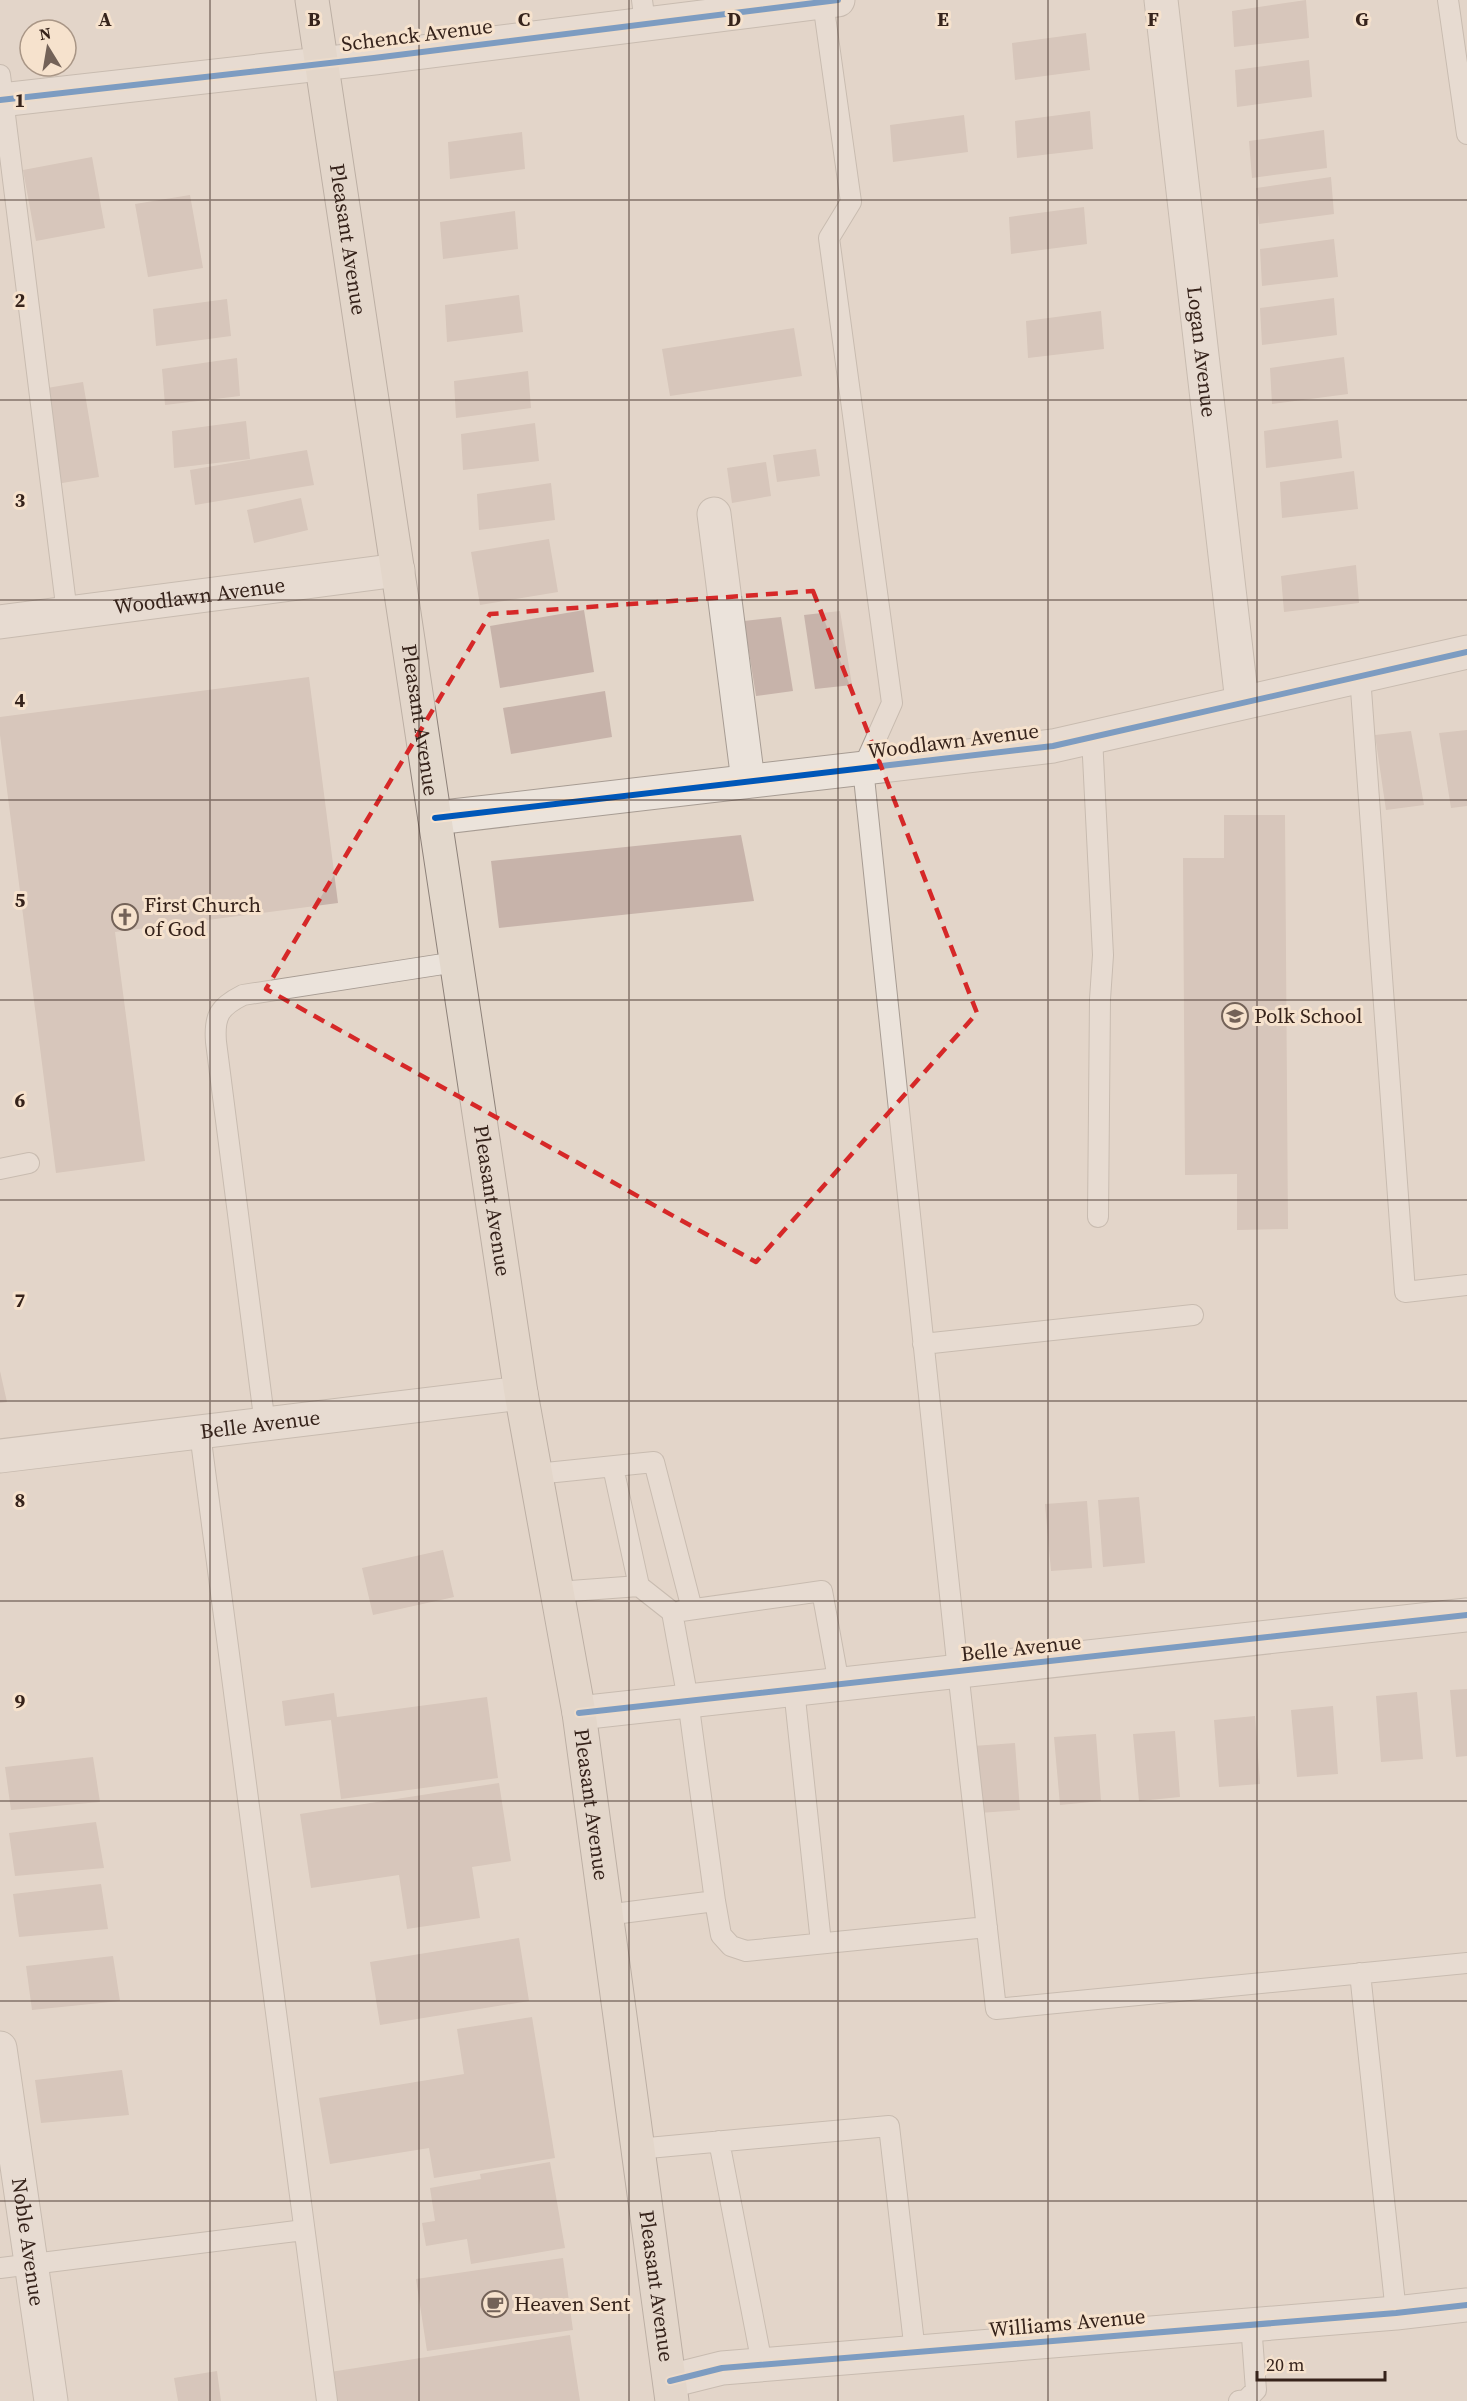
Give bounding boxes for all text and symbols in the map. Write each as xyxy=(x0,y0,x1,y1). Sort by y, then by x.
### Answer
text: A xyxy=(98,5,112,33)
text: B xyxy=(307,5,321,33)
text: C xyxy=(518,5,530,33)
text: D xyxy=(727,5,741,33)
text: E xyxy=(937,5,949,33)
text: F xyxy=(1147,5,1159,33)
text: G xyxy=(1355,5,1369,33)
street label: Schenck Avenue xyxy=(340,11,494,58)
north arrow xyxy=(18,18,78,78)
text: N xyxy=(37,21,53,45)
text: 1 xyxy=(15,86,25,114)
street label: Pleasant Avenue xyxy=(323,161,374,317)
street label: Logan Avenue xyxy=(1180,285,1224,419)
text: 2 xyxy=(15,286,26,314)
text: 3 xyxy=(15,486,26,514)
street label: Woodlawn Avenue xyxy=(112,570,287,621)
street label: Pleasant Avenue xyxy=(395,642,446,798)
text: 4 xyxy=(15,686,26,714)
street label: Woodlawn Avenue xyxy=(866,716,1040,765)
text: 5 xyxy=(15,886,26,914)
place label: First Church of God xyxy=(144,890,261,943)
church icon: First Church of God xyxy=(110,902,140,932)
school or university icon: Polk School xyxy=(1220,1001,1250,1031)
place label: Polk School xyxy=(1254,1001,1362,1030)
text: 6 xyxy=(15,1086,26,1114)
street label: Pleasant Avenue xyxy=(467,1123,518,1278)
text: 7 xyxy=(15,1286,26,1314)
street label: Belle Avenue xyxy=(198,1402,322,1446)
text: 8 xyxy=(15,1486,25,1514)
street label: Belle Avenue xyxy=(959,1627,1083,1668)
text: 9 xyxy=(15,1687,26,1715)
street label: Pleasant Avenue xyxy=(567,1727,616,1882)
street label: Noble Avenue xyxy=(5,2176,52,2308)
street label: Pleasant Avenue xyxy=(632,2208,682,2364)
cafe icon: Heaven Sent xyxy=(480,2289,510,2319)
place label: Heaven Sent xyxy=(514,2289,630,2318)
street label: Williams Avenue xyxy=(987,2301,1147,2344)
scale bar xyxy=(1257,2344,1384,2382)
text: 20 m xyxy=(1266,2352,1304,2377)

